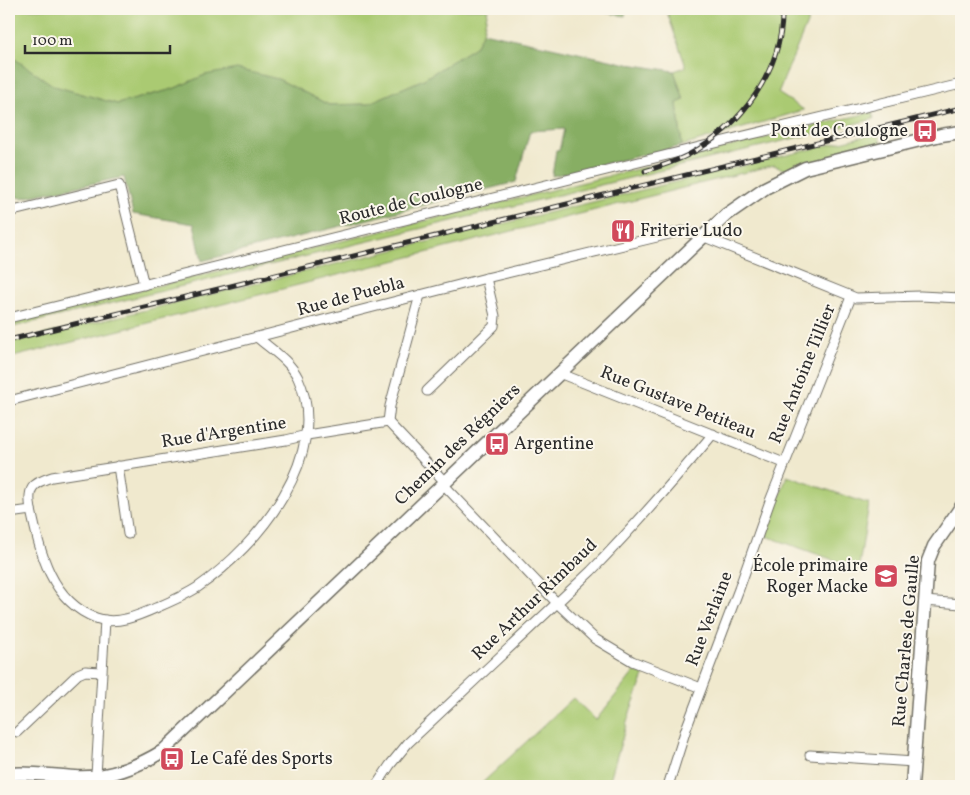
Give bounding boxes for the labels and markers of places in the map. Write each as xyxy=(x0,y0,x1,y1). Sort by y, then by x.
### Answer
bus stop icon: Pont de Coulogne xyxy=(912,118,938,144)
place label: Pont de Coulogne xyxy=(770,119,908,144)
restaurant icon: Friterie Ludo xyxy=(610,218,636,244)
place label: Friterie Ludo xyxy=(640,219,742,244)
bus stop icon: Argentine xyxy=(484,431,510,457)
place label: Argentine xyxy=(514,432,594,457)
place label: École primaire Roger Macke xyxy=(753,554,868,600)
school or university icon: École primaire Roger Macke xyxy=(873,563,899,589)
bus stop icon: Le Café des Sports xyxy=(159,746,185,772)
place label: Le Café des Sports xyxy=(190,747,333,772)

